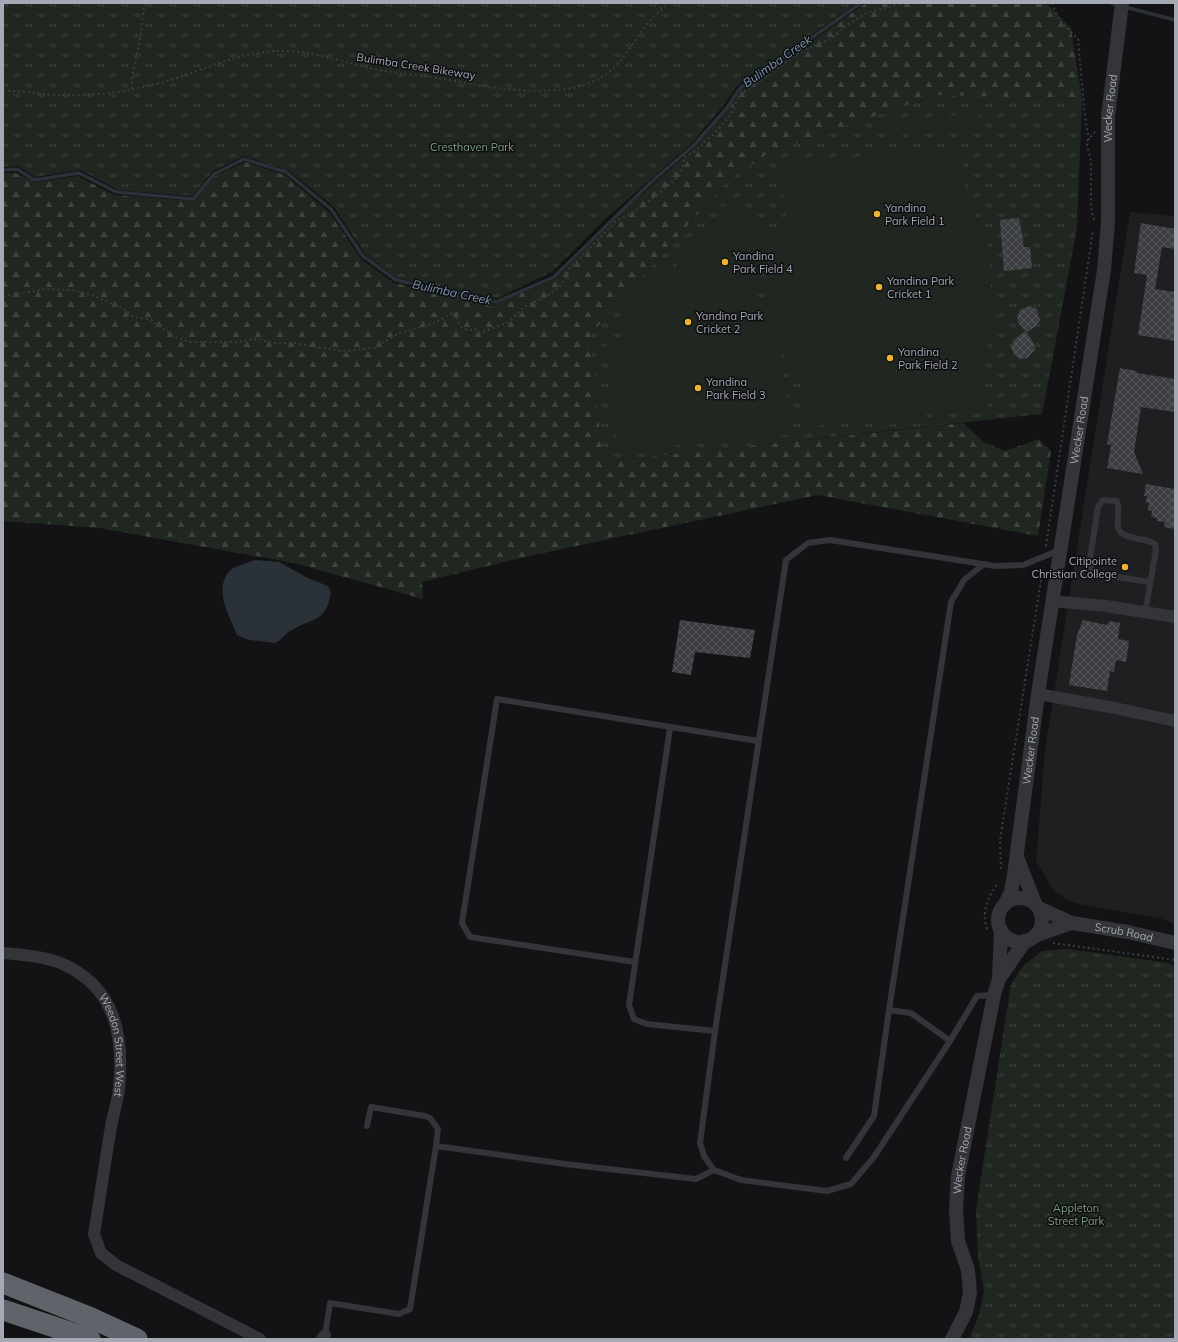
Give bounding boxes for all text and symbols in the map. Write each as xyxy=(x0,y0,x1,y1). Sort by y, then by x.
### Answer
water label: Bulimba Creek xyxy=(740,31,815,90)
street label: Bulimba Creek Bikeway xyxy=(356,50,477,82)
street label: Wecker Road xyxy=(1101,74,1120,143)
park label: Cresthaven Park xyxy=(430,140,514,154)
place label: Yandina Park Field 1 xyxy=(884,201,945,228)
marker: Yandina Park Field 1 xyxy=(872,209,882,219)
place label: Yandina Park Field 4 xyxy=(732,249,793,276)
marker: Yandina Park Field 4 xyxy=(720,257,730,267)
place label: Yandina Park Cricket 1 xyxy=(886,274,955,301)
water label: Bulimba Creek xyxy=(411,276,494,308)
marker: Yandina Park Cricket 1 xyxy=(874,282,884,292)
place label: Yandina Park Cricket 2 xyxy=(695,309,764,336)
marker: Yandina Park Cricket 2 xyxy=(683,317,693,327)
place label: Yandina Park Field 2 xyxy=(897,345,958,372)
marker: Yandina Park Field 2 xyxy=(885,353,895,363)
place label: Yandina Park Field 3 xyxy=(705,375,766,402)
marker: Yandina Park Field 3 xyxy=(693,383,703,393)
street label: Wecker Road xyxy=(1067,395,1091,465)
place label: Citipointe Christian College xyxy=(1031,554,1117,581)
marker: Citipointe Christian College xyxy=(1120,562,1130,572)
street label: Wecker Road xyxy=(1019,716,1042,785)
street label: Scrub Road xyxy=(1094,920,1155,945)
street label: Weedon Street West xyxy=(96,991,127,1098)
street label: Wecker Road xyxy=(950,1125,975,1194)
park label: Appleton Street Park xyxy=(1048,1201,1105,1228)

